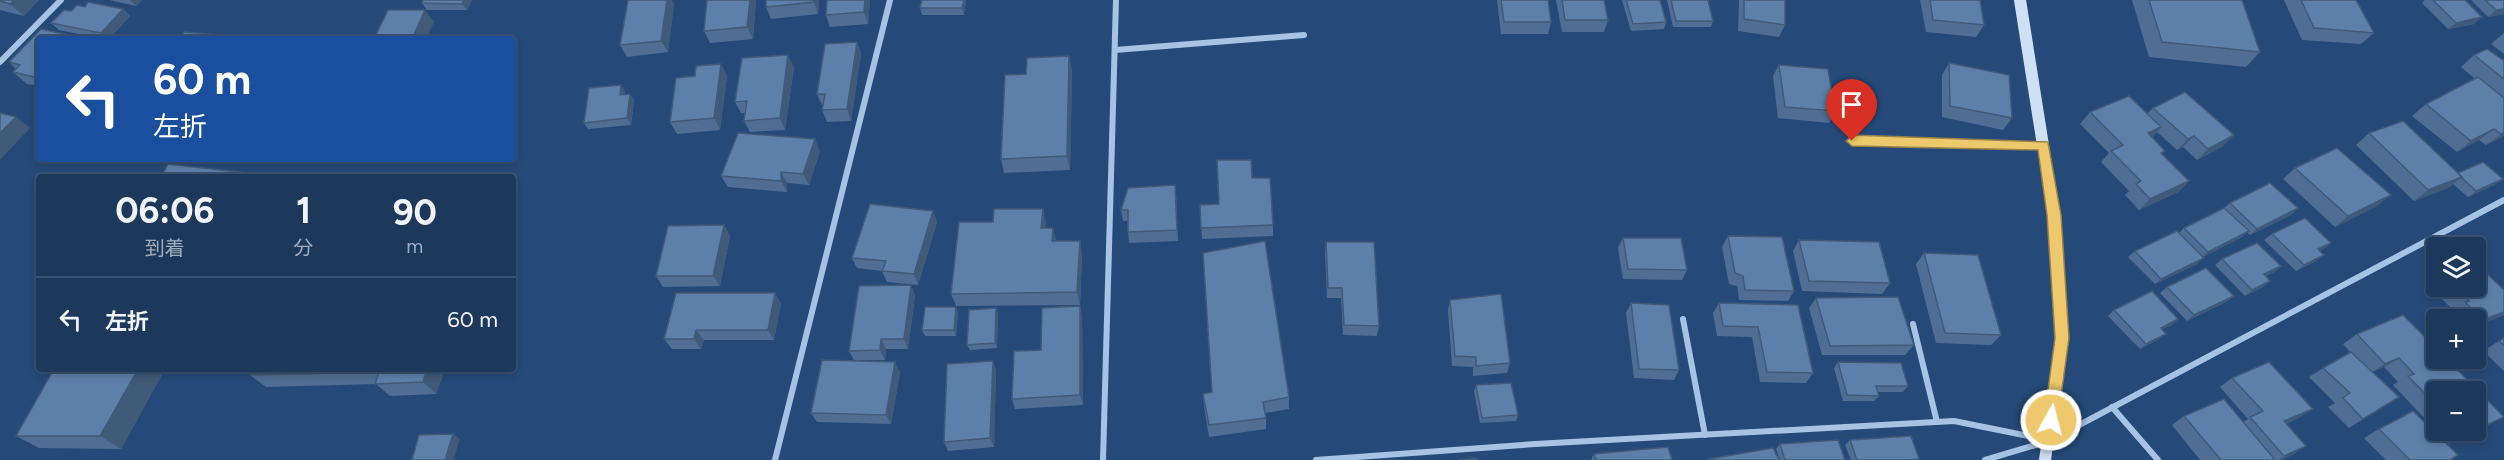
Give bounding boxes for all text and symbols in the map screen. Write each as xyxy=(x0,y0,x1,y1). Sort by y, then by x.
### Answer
text: 60 m xyxy=(153,54,251,105)
icon: left xyxy=(54,60,132,138)
pin xyxy=(1826,79,1877,141)
icon: arrive xyxy=(1835,88,1868,121)
text: 左折 xyxy=(153,110,207,143)
text: 06:06 xyxy=(115,189,214,232)
text: 1 xyxy=(296,189,311,232)
text: 90 xyxy=(393,191,437,234)
text: m xyxy=(406,234,423,258)
text: 到着 xyxy=(145,236,185,260)
text: 分 xyxy=(294,236,314,260)
map controls xyxy=(2426,237,2486,441)
button: layers xyxy=(2426,237,2486,297)
icon: left xyxy=(54,303,87,336)
text: 60 m xyxy=(447,306,498,333)
text: 左折 xyxy=(105,308,149,335)
button: + xyxy=(2426,309,2486,369)
button: − xyxy=(2426,381,2486,441)
position arrow xyxy=(2019,388,2083,452)

